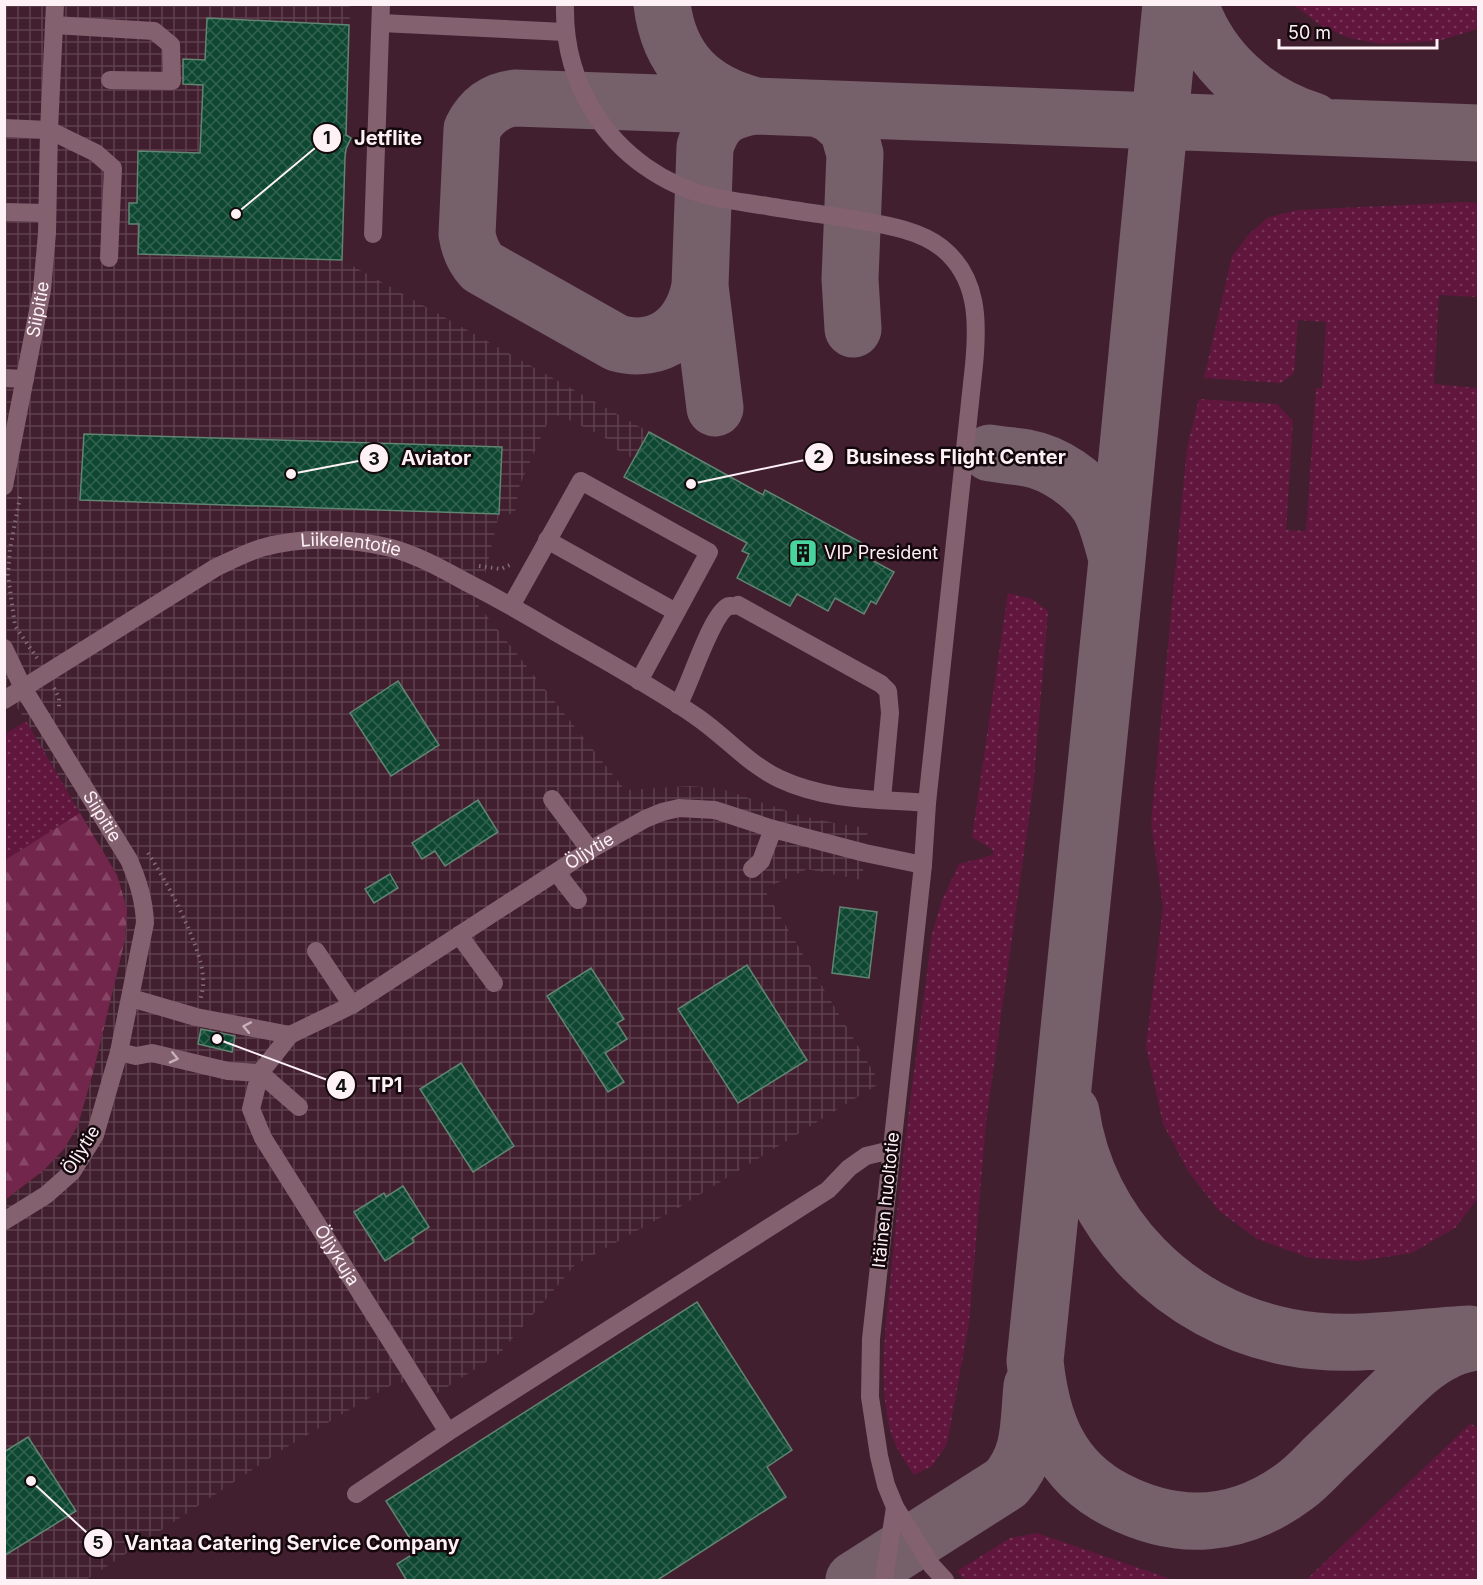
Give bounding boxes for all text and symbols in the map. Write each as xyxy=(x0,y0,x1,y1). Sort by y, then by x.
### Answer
scale bar xyxy=(1279,12,1436,50)
text: 50 m xyxy=(1288,22,1331,43)
callout: Jetflite xyxy=(312,119,434,157)
text: Jetflite xyxy=(354,126,422,150)
text: 1 xyxy=(323,127,331,148)
street label: Siipitie xyxy=(22,281,53,339)
callout: Business Flight Center xyxy=(804,438,1078,476)
callout: Aviator xyxy=(359,439,483,477)
text: Business Flight Center xyxy=(846,445,1066,469)
text: Aviator xyxy=(401,446,471,470)
text: 2 xyxy=(813,446,825,467)
text: 3 xyxy=(368,448,380,469)
street label: Liikelentotie xyxy=(300,529,404,560)
building icon: VIP President xyxy=(787,537,819,569)
place label: VIP President xyxy=(824,542,938,563)
street label: Siipitie xyxy=(79,787,126,846)
street label: Öljytie xyxy=(560,828,617,874)
one-way arrow xyxy=(243,1021,253,1034)
one-way arrow xyxy=(168,1051,178,1064)
callout: TP1 xyxy=(326,1066,415,1104)
text: TP1 xyxy=(368,1073,402,1097)
text: 4 xyxy=(335,1075,347,1096)
street label: Öljytie xyxy=(57,1121,104,1178)
street label: Itäinen huoltotie xyxy=(868,1131,903,1269)
street label: Öljykuja xyxy=(310,1220,364,1289)
callout: Vantaa Catering Service Company xyxy=(83,1524,472,1562)
text: Vantaa Catering Service Company xyxy=(124,1531,460,1555)
text: 5 xyxy=(92,1532,104,1553)

